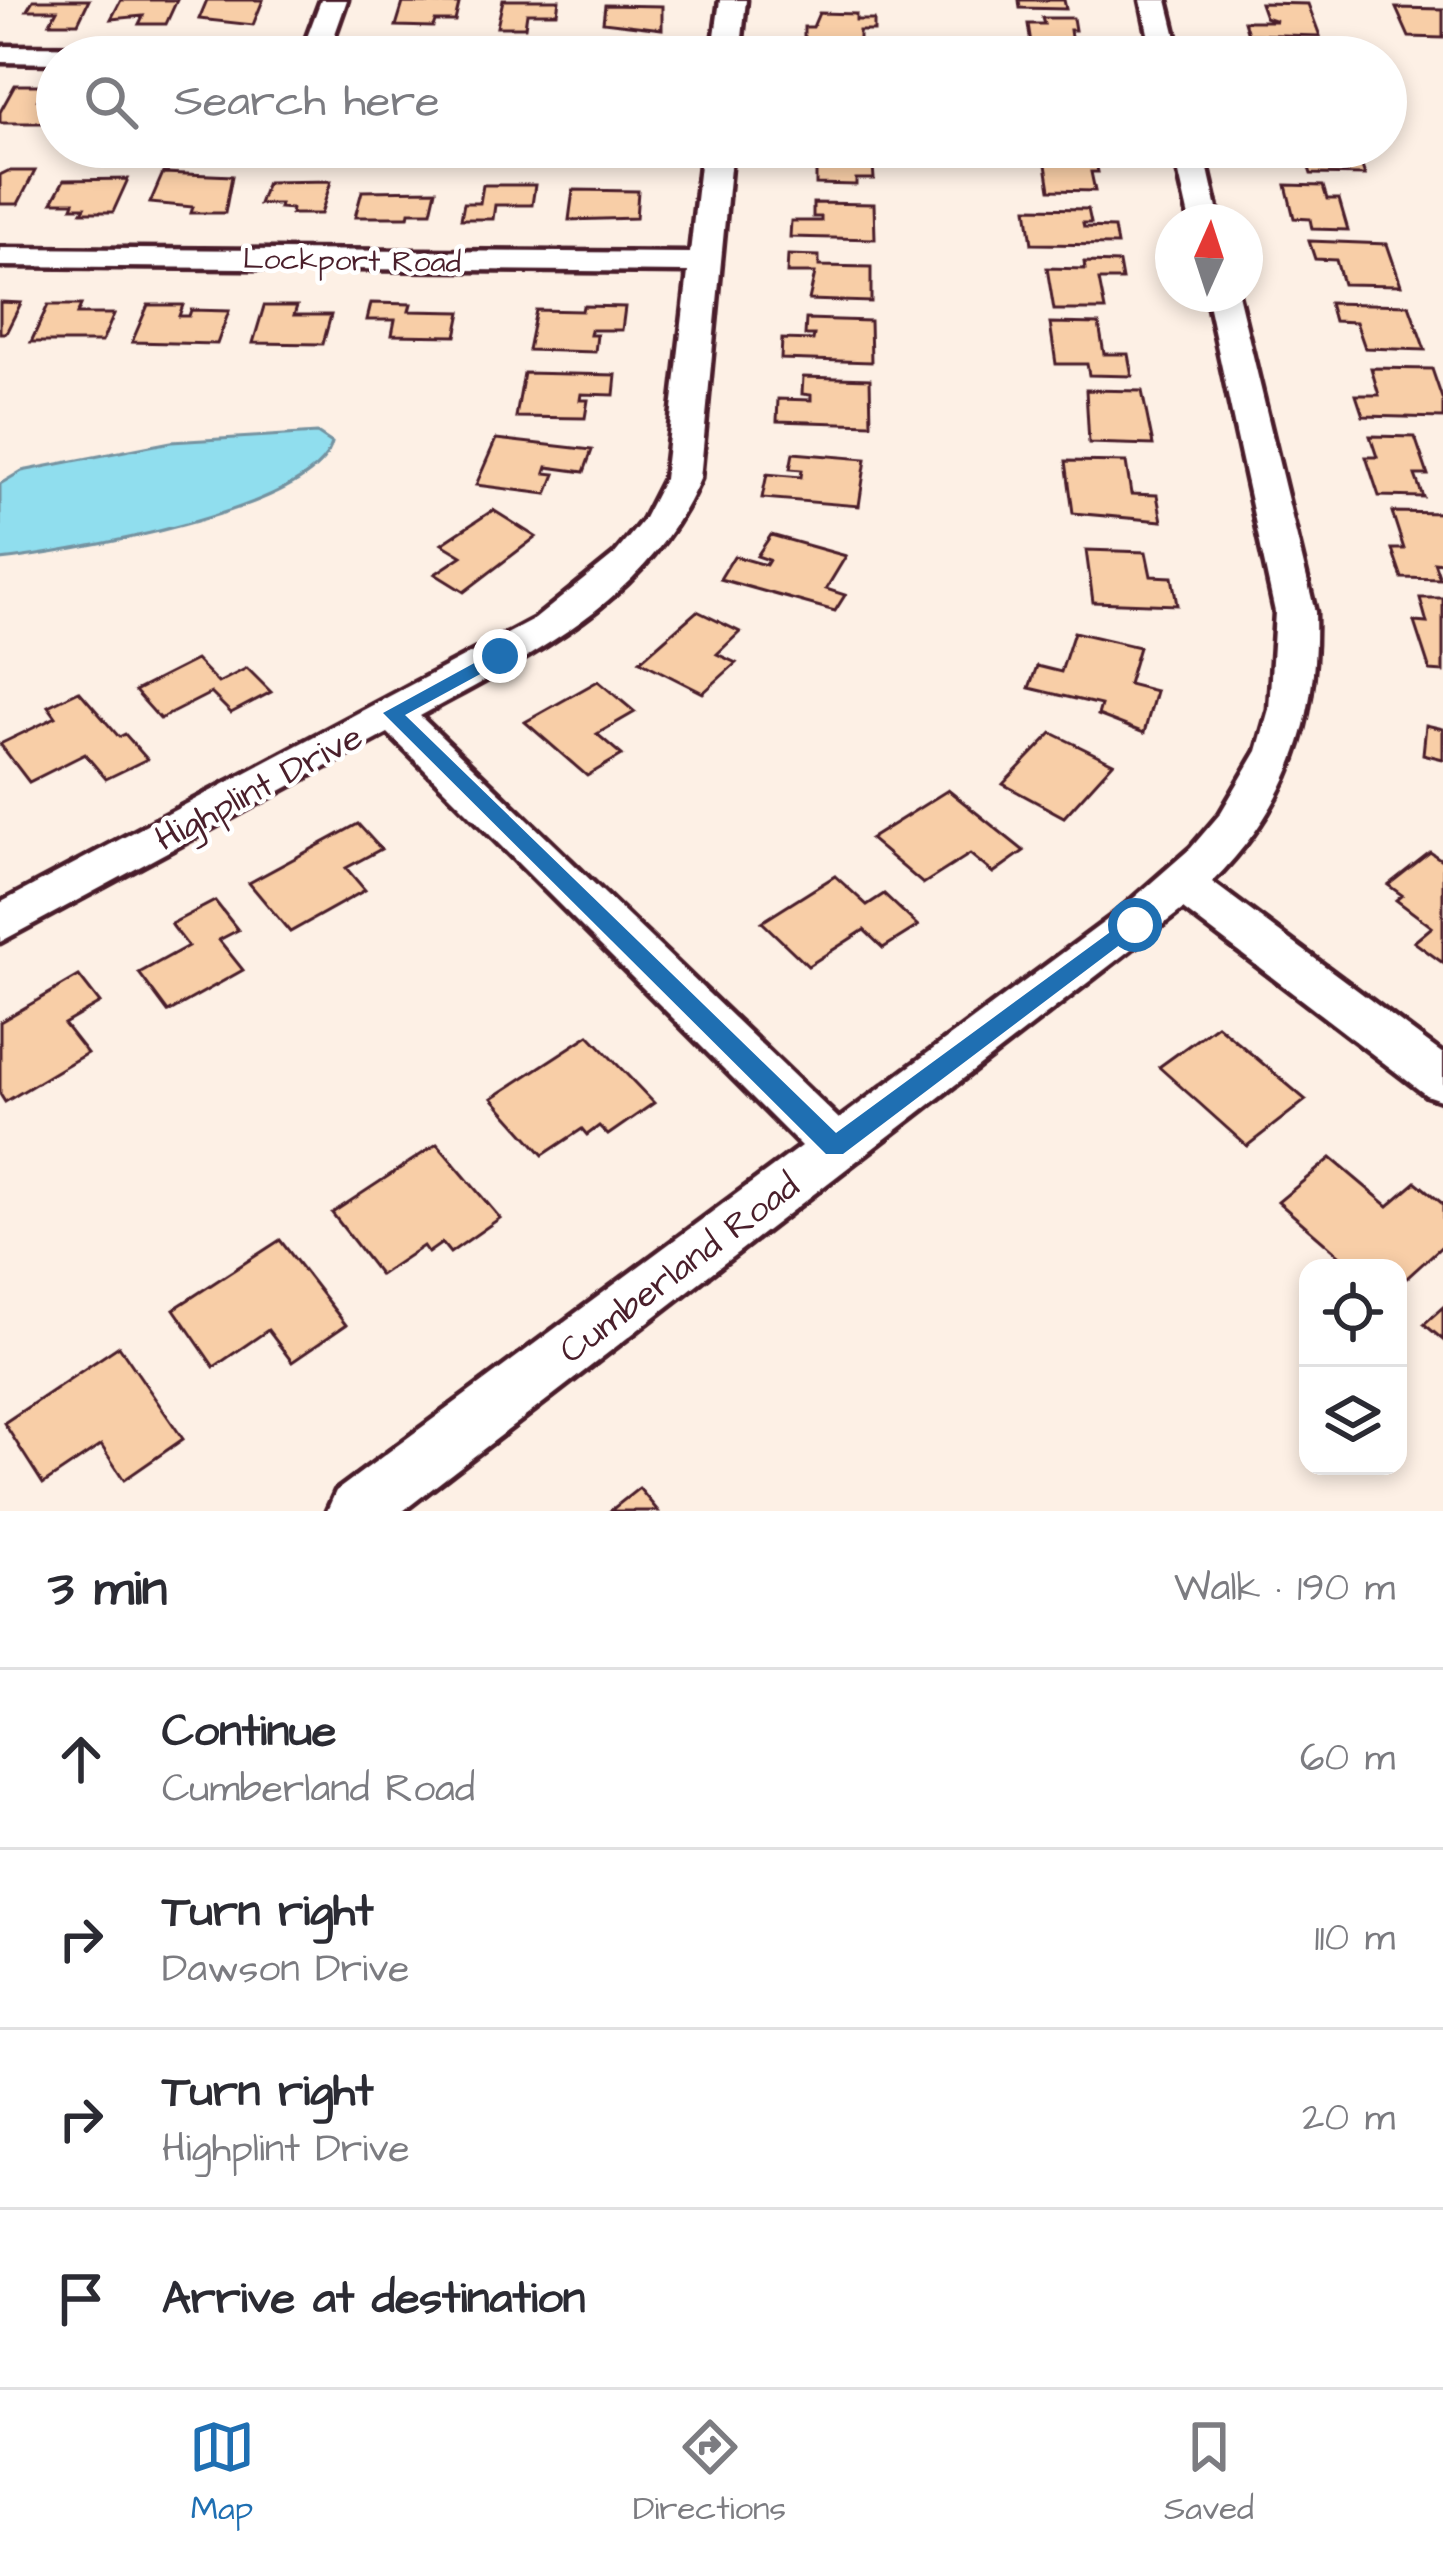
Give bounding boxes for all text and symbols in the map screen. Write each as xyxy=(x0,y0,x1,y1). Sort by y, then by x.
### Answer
search box xyxy=(36,36,1407,168)
icon: search xyxy=(78,69,144,135)
text: Search here xyxy=(174,71,440,133)
north arrow xyxy=(1155,204,1263,312)
street label: Lockport Road xyxy=(243,238,461,284)
route end xyxy=(473,629,527,683)
street label: Highplint Drive xyxy=(146,712,373,865)
route start xyxy=(1108,898,1162,952)
street label: Cumberland Road xyxy=(549,1162,810,1376)
map controls xyxy=(1299,1259,1407,1475)
button: locate xyxy=(1299,1259,1407,1367)
button: layers xyxy=(1299,1367,1407,1475)
text: 3 min xyxy=(48,1554,167,1625)
text: Walk · 190 m xyxy=(1174,1562,1395,1616)
text: Continue xyxy=(162,1701,336,1763)
icon: ahead xyxy=(48,1726,114,1792)
text: 60 m xyxy=(1300,1732,1395,1786)
text: Cumberland Road xyxy=(162,1763,475,1817)
text: Turn right xyxy=(162,1881,374,1943)
icon: right xyxy=(48,1906,114,1972)
text: 110 m xyxy=(1314,1912,1395,1966)
text: Dawson Drive xyxy=(162,1943,409,1997)
text: Turn right xyxy=(162,2061,374,2123)
icon: right xyxy=(48,2086,114,2152)
text: 20 m xyxy=(1302,2092,1395,2146)
text: Highplint Drive xyxy=(162,2123,410,2177)
icon: arrive xyxy=(48,2266,114,2332)
text: Arrive at destination xyxy=(162,2268,585,2330)
tab: Map xyxy=(189,2414,255,2532)
tab: Directions xyxy=(633,2414,786,2532)
tab: Saved xyxy=(1164,2414,1254,2532)

